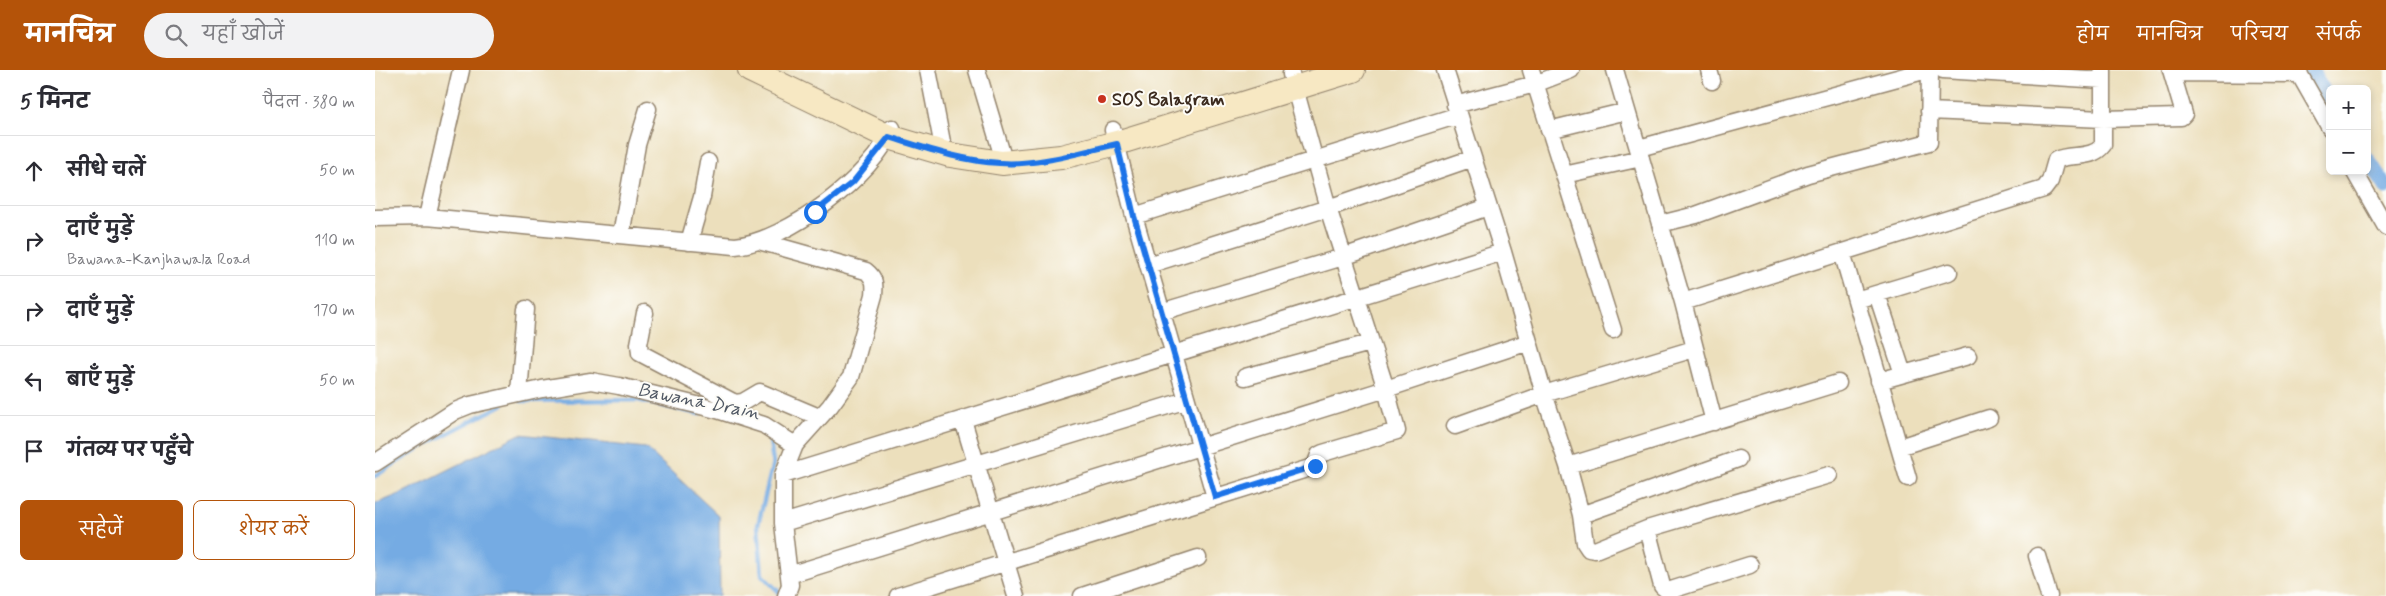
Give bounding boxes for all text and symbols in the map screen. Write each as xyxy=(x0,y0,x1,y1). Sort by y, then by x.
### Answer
search box xyxy=(144,13,494,58)
text: मानचित्र xyxy=(25,20,114,51)
icon: search xyxy=(162,21,190,49)
text: यहाँ खोजें xyxy=(202,22,284,47)
text: होम xyxy=(2077,23,2109,47)
text: मानचित्र xyxy=(2137,23,2203,47)
text: परिचय xyxy=(2231,23,2288,47)
text: संपर्क xyxy=(2316,23,2361,47)
map controls xyxy=(2326,85,2371,175)
button: + xyxy=(2326,85,2371,130)
text: 5 मिनट xyxy=(20,88,89,116)
place label: SOS Balagram xyxy=(1112,88,1225,114)
text: पैदल · 380 m xyxy=(263,92,355,113)
marker: SOS Balagram xyxy=(1096,93,1108,105)
button: − xyxy=(2326,130,2371,175)
icon: ahead xyxy=(20,157,48,185)
text: सीधे चलें xyxy=(67,158,145,183)
text: 50 m xyxy=(319,160,355,181)
route start xyxy=(804,201,827,224)
text: दाएँ मुड़ें xyxy=(67,217,133,242)
icon: right xyxy=(20,227,48,255)
text: 110 m xyxy=(314,230,355,251)
text: Bawana-Kanjhawala Road xyxy=(67,249,250,270)
icon: right xyxy=(20,297,48,325)
text: दाएँ मुड़ें xyxy=(67,298,133,323)
text: 170 m xyxy=(313,300,355,321)
icon: left xyxy=(20,367,48,395)
text: बाएँ मुड़ें xyxy=(67,368,134,393)
text: 50 m xyxy=(319,370,355,391)
water label: Bawana Drain xyxy=(635,377,762,426)
icon: arrive xyxy=(20,437,48,465)
text: गंतव्य पर पहुँचे xyxy=(67,438,193,463)
route end xyxy=(1304,455,1327,478)
button: सहेजें xyxy=(20,500,183,560)
button: शेयर करें xyxy=(193,500,355,560)

